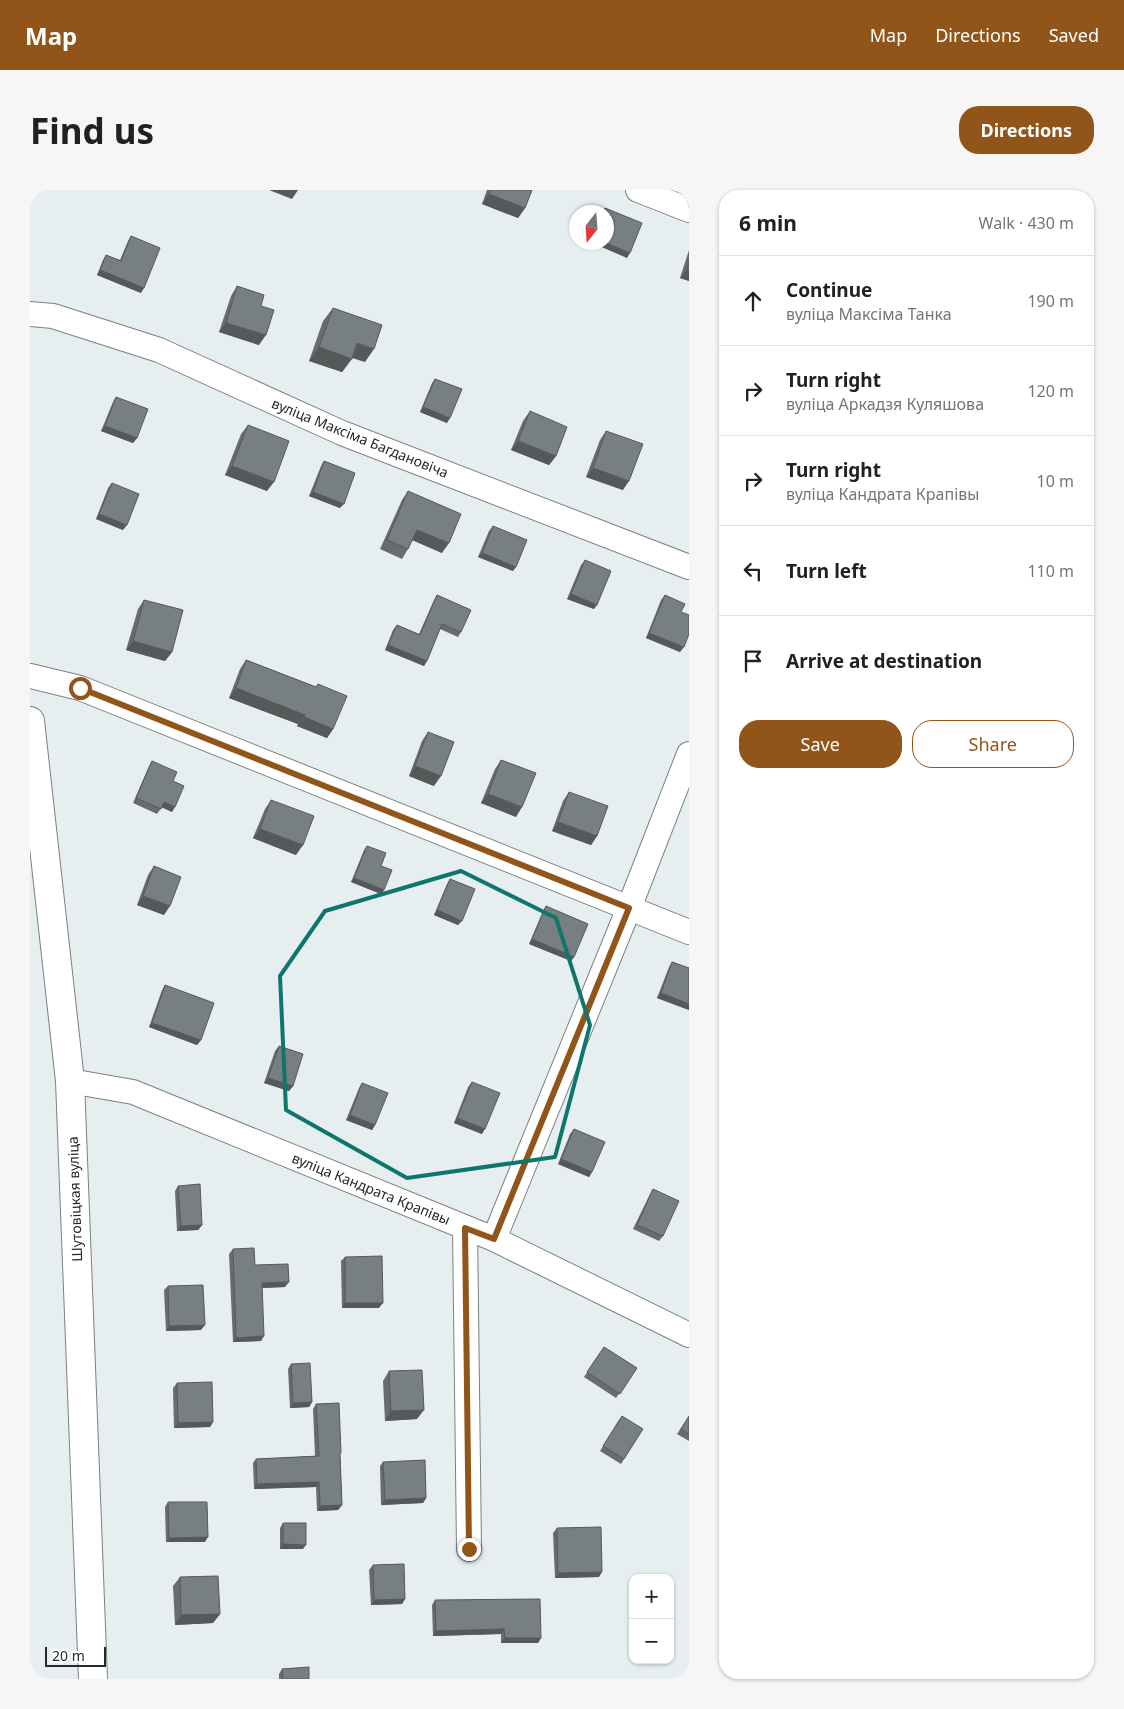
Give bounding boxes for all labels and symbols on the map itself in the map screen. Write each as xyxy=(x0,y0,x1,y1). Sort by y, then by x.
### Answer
north arrow xyxy=(569,205,614,250)
street label: вуліца Максіма Багдановіча xyxy=(269,393,451,482)
route start xyxy=(69,677,92,700)
street label: Шутовіцкая вуліца xyxy=(63,1136,86,1262)
street label: вуліца Кандрата Крапівы xyxy=(289,1148,453,1229)
route end xyxy=(458,1538,481,1561)
scale bar xyxy=(45,1644,106,1667)

